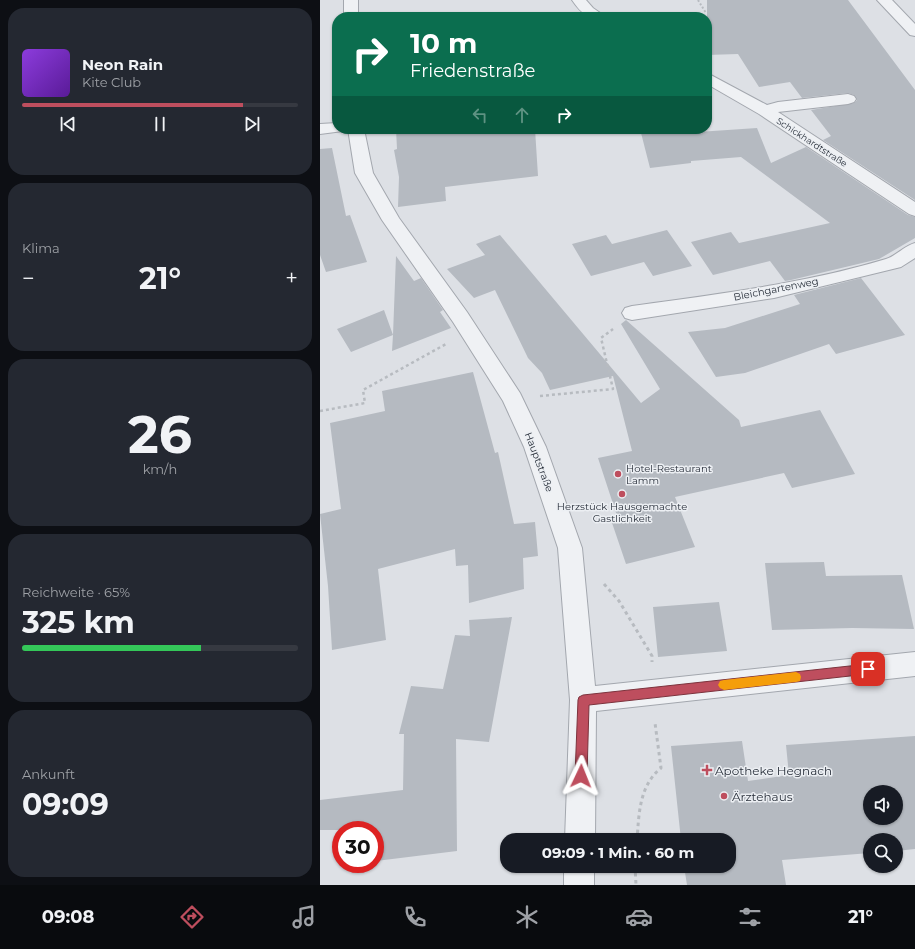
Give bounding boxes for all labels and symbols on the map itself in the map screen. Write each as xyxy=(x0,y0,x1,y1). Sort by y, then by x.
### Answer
street label: Schickhardtstraße xyxy=(775,115,850,169)
street label: Bleichgartenweg xyxy=(732,274,820,304)
street label: Hauptstraße xyxy=(522,430,556,494)
place label: Hotel-Restaurant Lamm xyxy=(626,462,712,487)
marker: Hotel-Restaurant Lamm xyxy=(613,469,623,479)
marker: Herzstück Hausgemachte Gastlichkeit xyxy=(617,489,627,499)
place label: Herzstück Hausgemachte Gastlichkeit xyxy=(557,500,687,525)
pin xyxy=(851,652,885,686)
position arrow xyxy=(560,755,602,797)
place label: Apotheke Hegnach xyxy=(715,763,832,778)
marker: Apotheke Hegnach xyxy=(702,765,712,775)
place label: Ärztehaus xyxy=(732,789,793,804)
marker: Ärztehaus xyxy=(719,791,729,801)
speed limit sign: 30 xyxy=(332,821,384,873)

